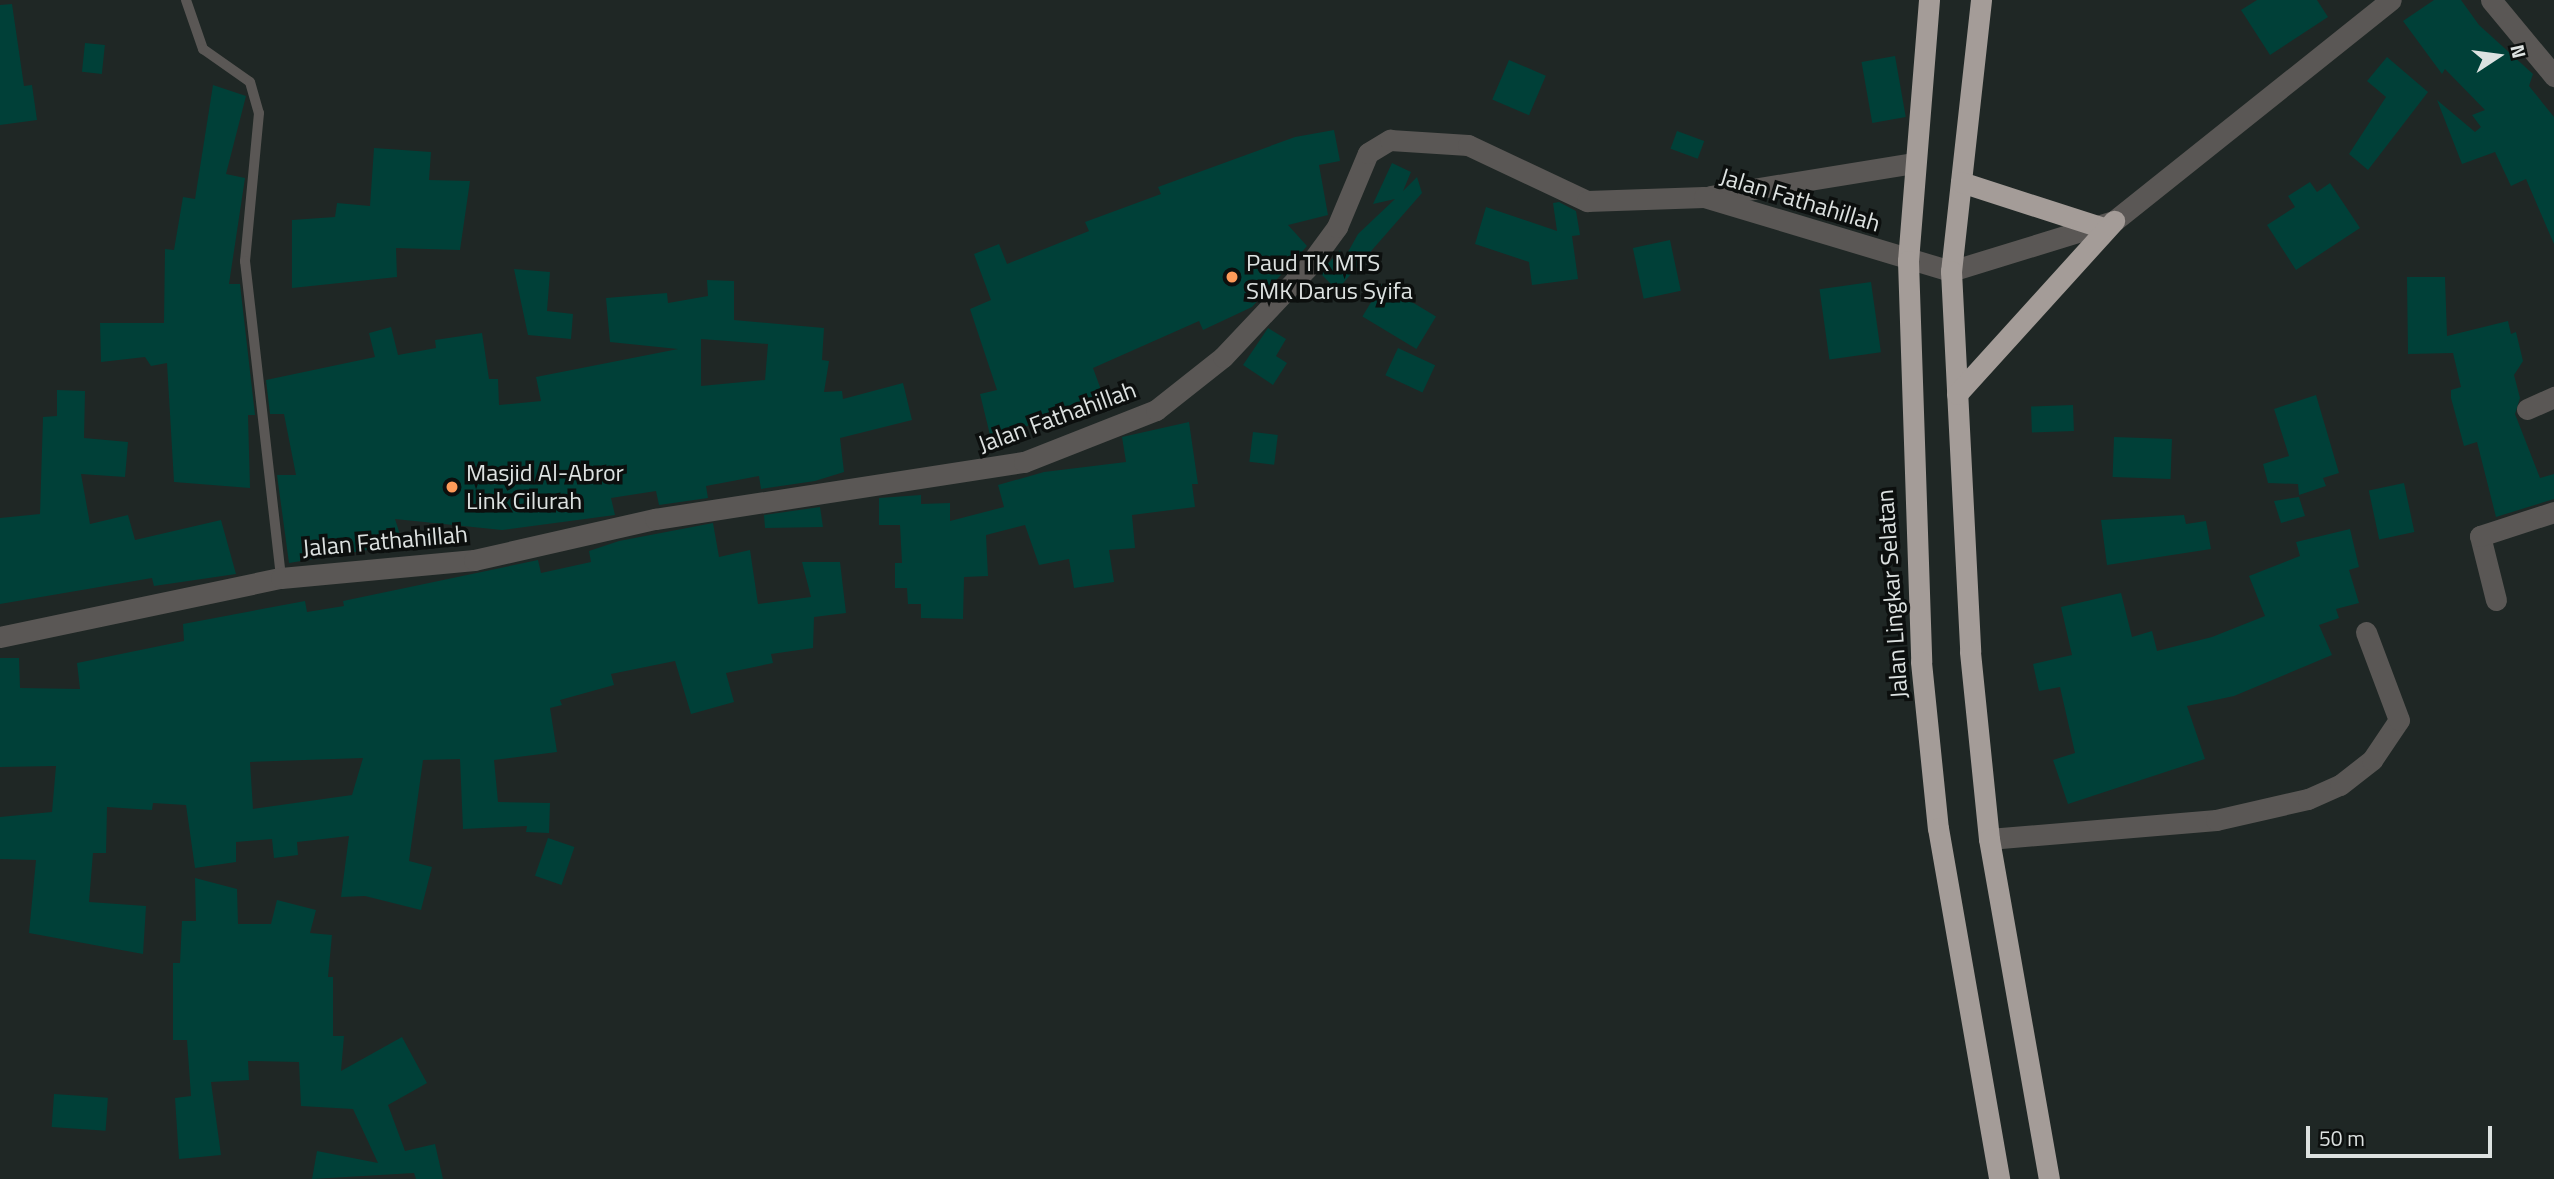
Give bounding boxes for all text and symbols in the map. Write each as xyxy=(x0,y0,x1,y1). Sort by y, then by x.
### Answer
north arrow xyxy=(2463,21,2533,91)
text: N xyxy=(2503,41,2535,61)
street label: Jalan Fathahillah xyxy=(1716,162,1884,238)
place label: Paud TK MTS SMK Darus Syifa xyxy=(1246,249,1413,305)
marker: Paud TK MTS SMK Darus Syifa xyxy=(1224,269,1240,285)
street label: Jalan Fathahillah xyxy=(974,375,1140,459)
place label: Masjid Al-Abror Link Cilurah xyxy=(466,459,624,515)
marker: Masjid Al-Abror Link Cilurah xyxy=(444,479,460,495)
street label: Jalan Lingkar Selatan xyxy=(1870,488,1914,700)
street label: Jalan Fathahillah xyxy=(301,519,469,563)
scale bar xyxy=(2309,1112,2494,1156)
text: 50 m xyxy=(2319,1122,2365,1154)

